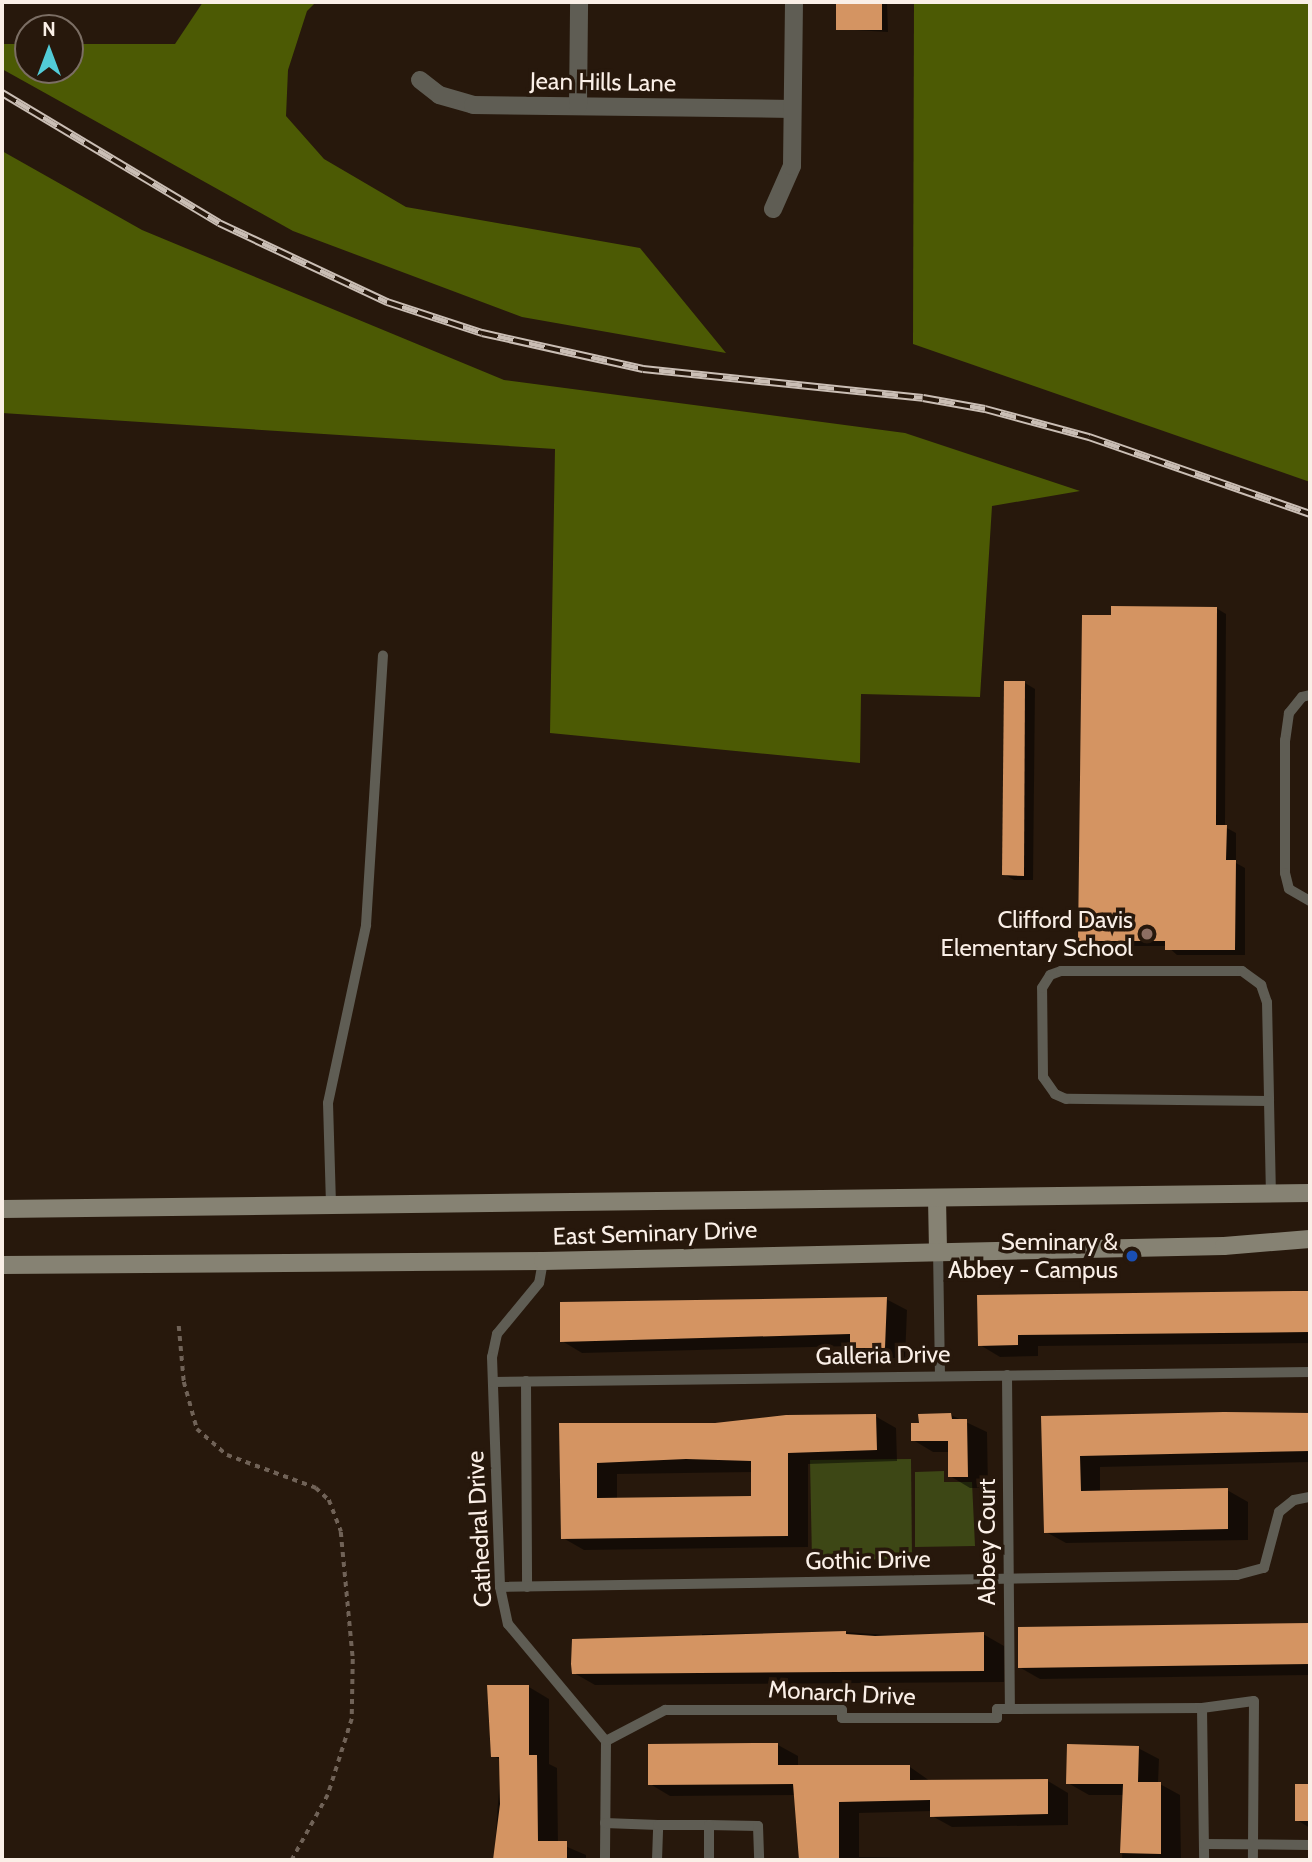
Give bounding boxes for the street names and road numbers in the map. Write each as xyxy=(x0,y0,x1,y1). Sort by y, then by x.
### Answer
street label: Jean Hills Lane xyxy=(530,66,676,98)
street label: East Seminary Drive xyxy=(552,1215,758,1251)
street label: Galleria Drive xyxy=(815,1339,951,1371)
street label: Cathedral Drive xyxy=(461,1450,497,1608)
street label: Abbey Court xyxy=(973,1478,1001,1606)
street label: Gothic Drive xyxy=(805,1545,931,1575)
street label: Monarch Drive xyxy=(767,1675,917,1711)

